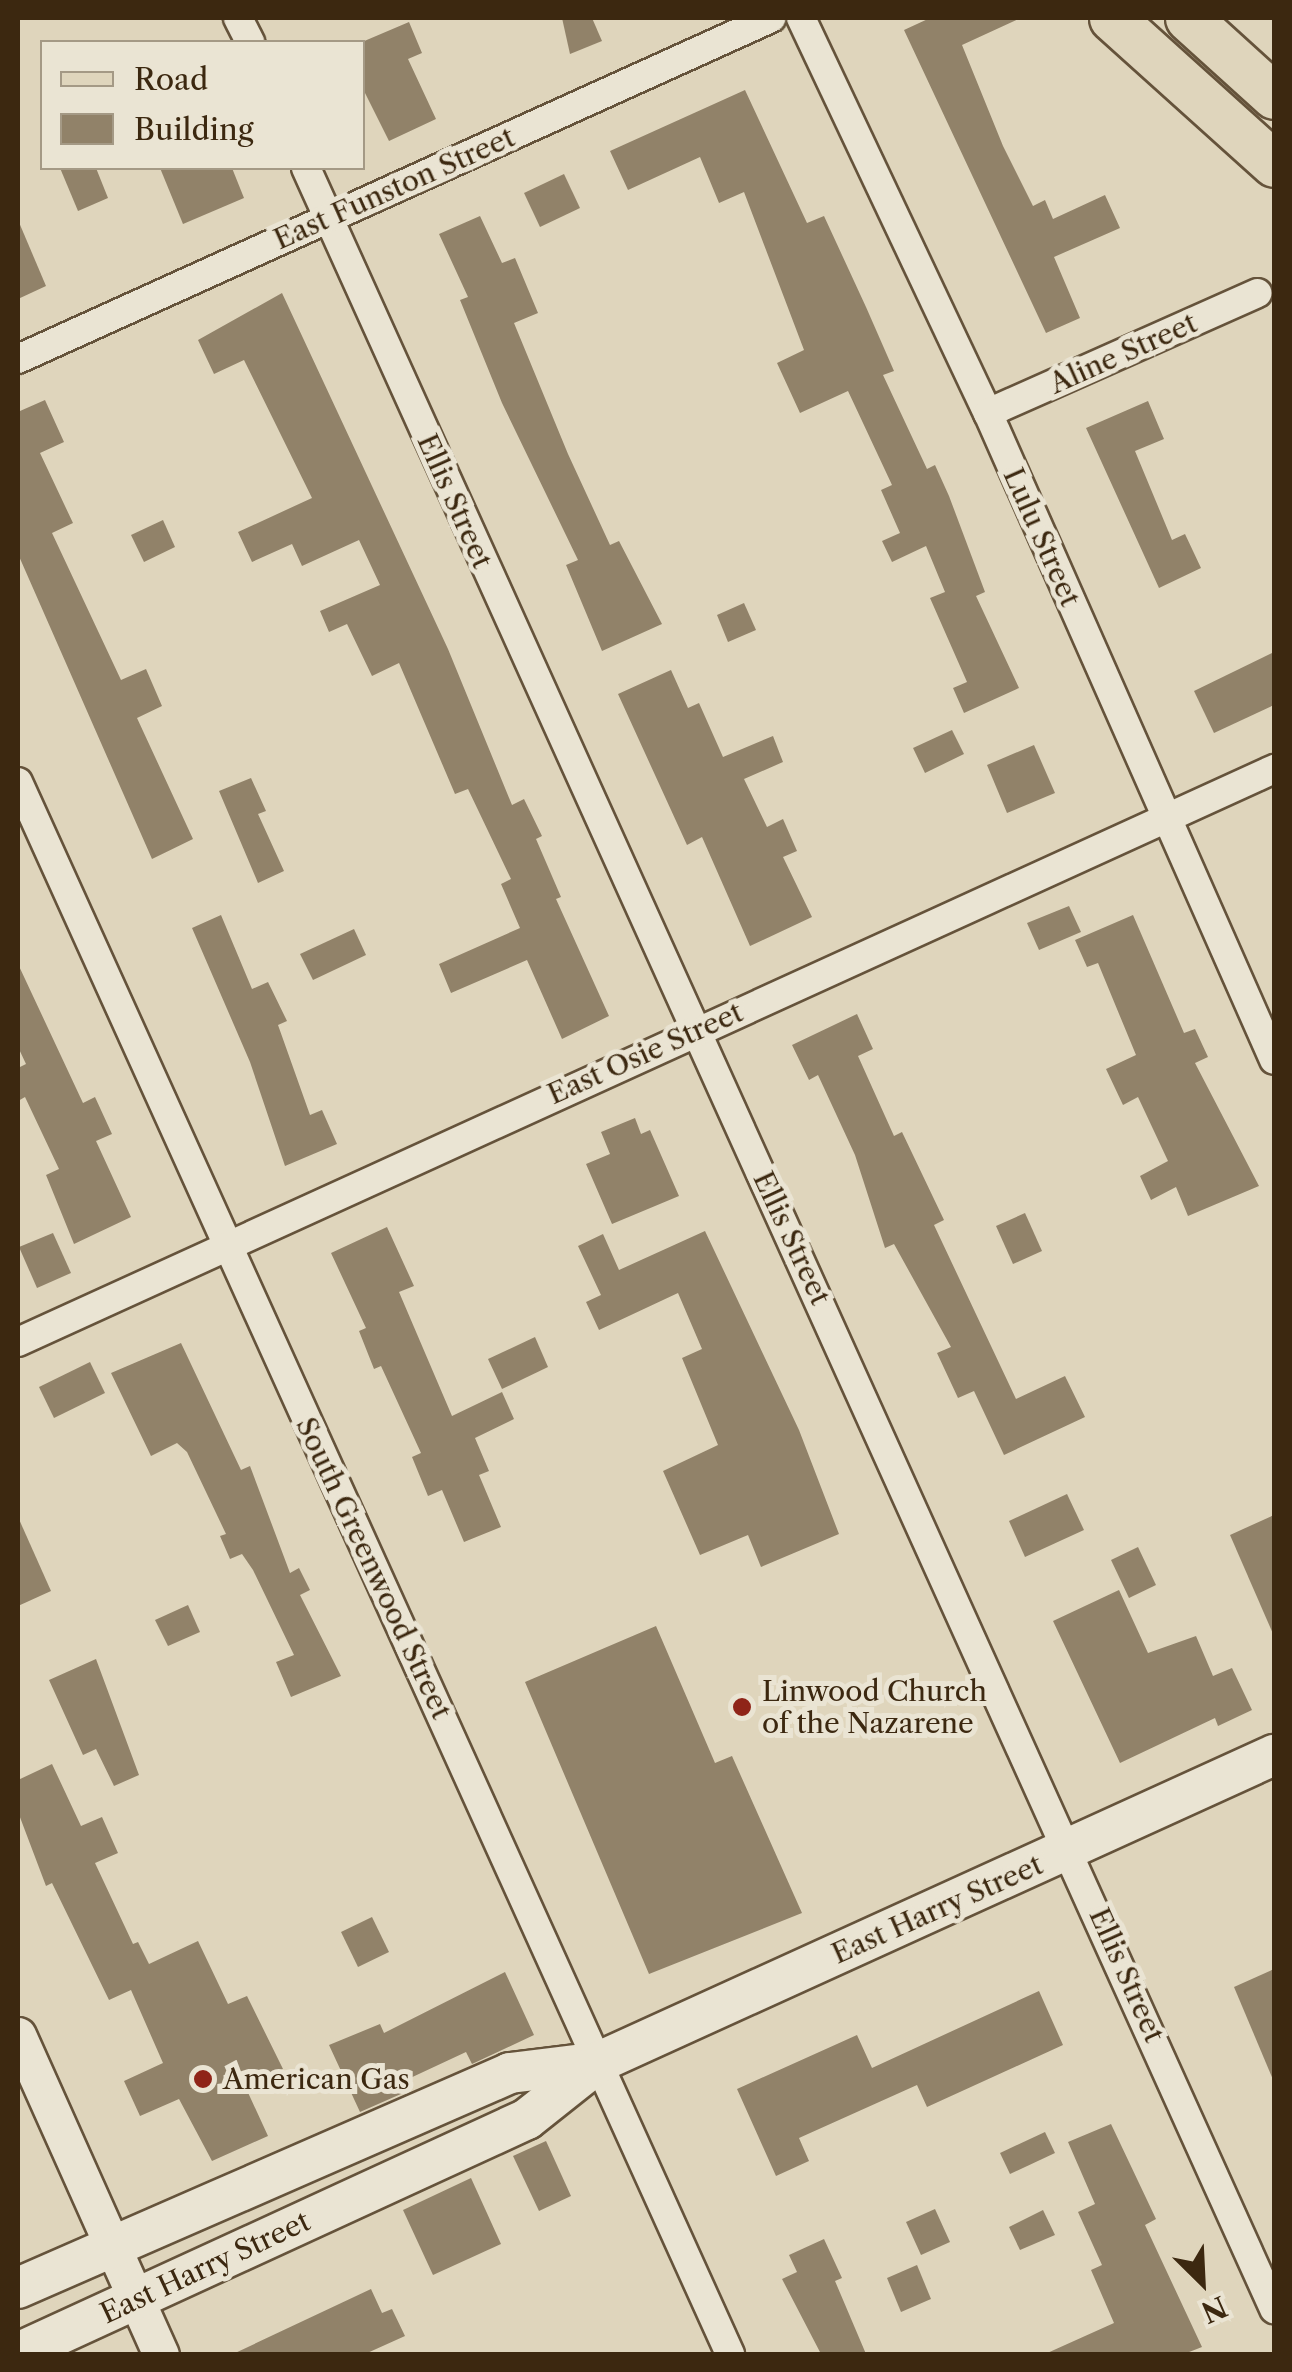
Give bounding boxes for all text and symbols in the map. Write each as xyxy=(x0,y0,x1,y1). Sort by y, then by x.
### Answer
legend xyxy=(40,40,365,170)
text: Road xyxy=(134,61,208,98)
text: Building xyxy=(134,111,254,148)
street label: East Funston Street xyxy=(268,120,520,256)
street label: Aline Street xyxy=(1044,306,1202,400)
street label: Ellis Street xyxy=(410,429,500,573)
street label: Lulu Street xyxy=(997,463,1087,611)
street label: East Osie Street xyxy=(542,995,748,1111)
street label: Ellis Street xyxy=(746,1166,838,1310)
street label: South Greenwood Street xyxy=(289,1412,459,1724)
place label: Linwood Church of the Nazarene xyxy=(762,1674,987,1740)
marker: Linwood Church of the Nazarene xyxy=(731,1696,753,1718)
street label: East Harry Street xyxy=(826,1847,1048,1971)
street label: Ellis Street xyxy=(1082,1903,1172,2047)
place label: American Gas xyxy=(223,2062,410,2096)
marker: American Gas xyxy=(192,2068,214,2090)
street label: East Harry Street xyxy=(95,2204,315,2330)
north arrow xyxy=(1152,2232,1252,2332)
text: N xyxy=(1196,2289,1232,2330)

